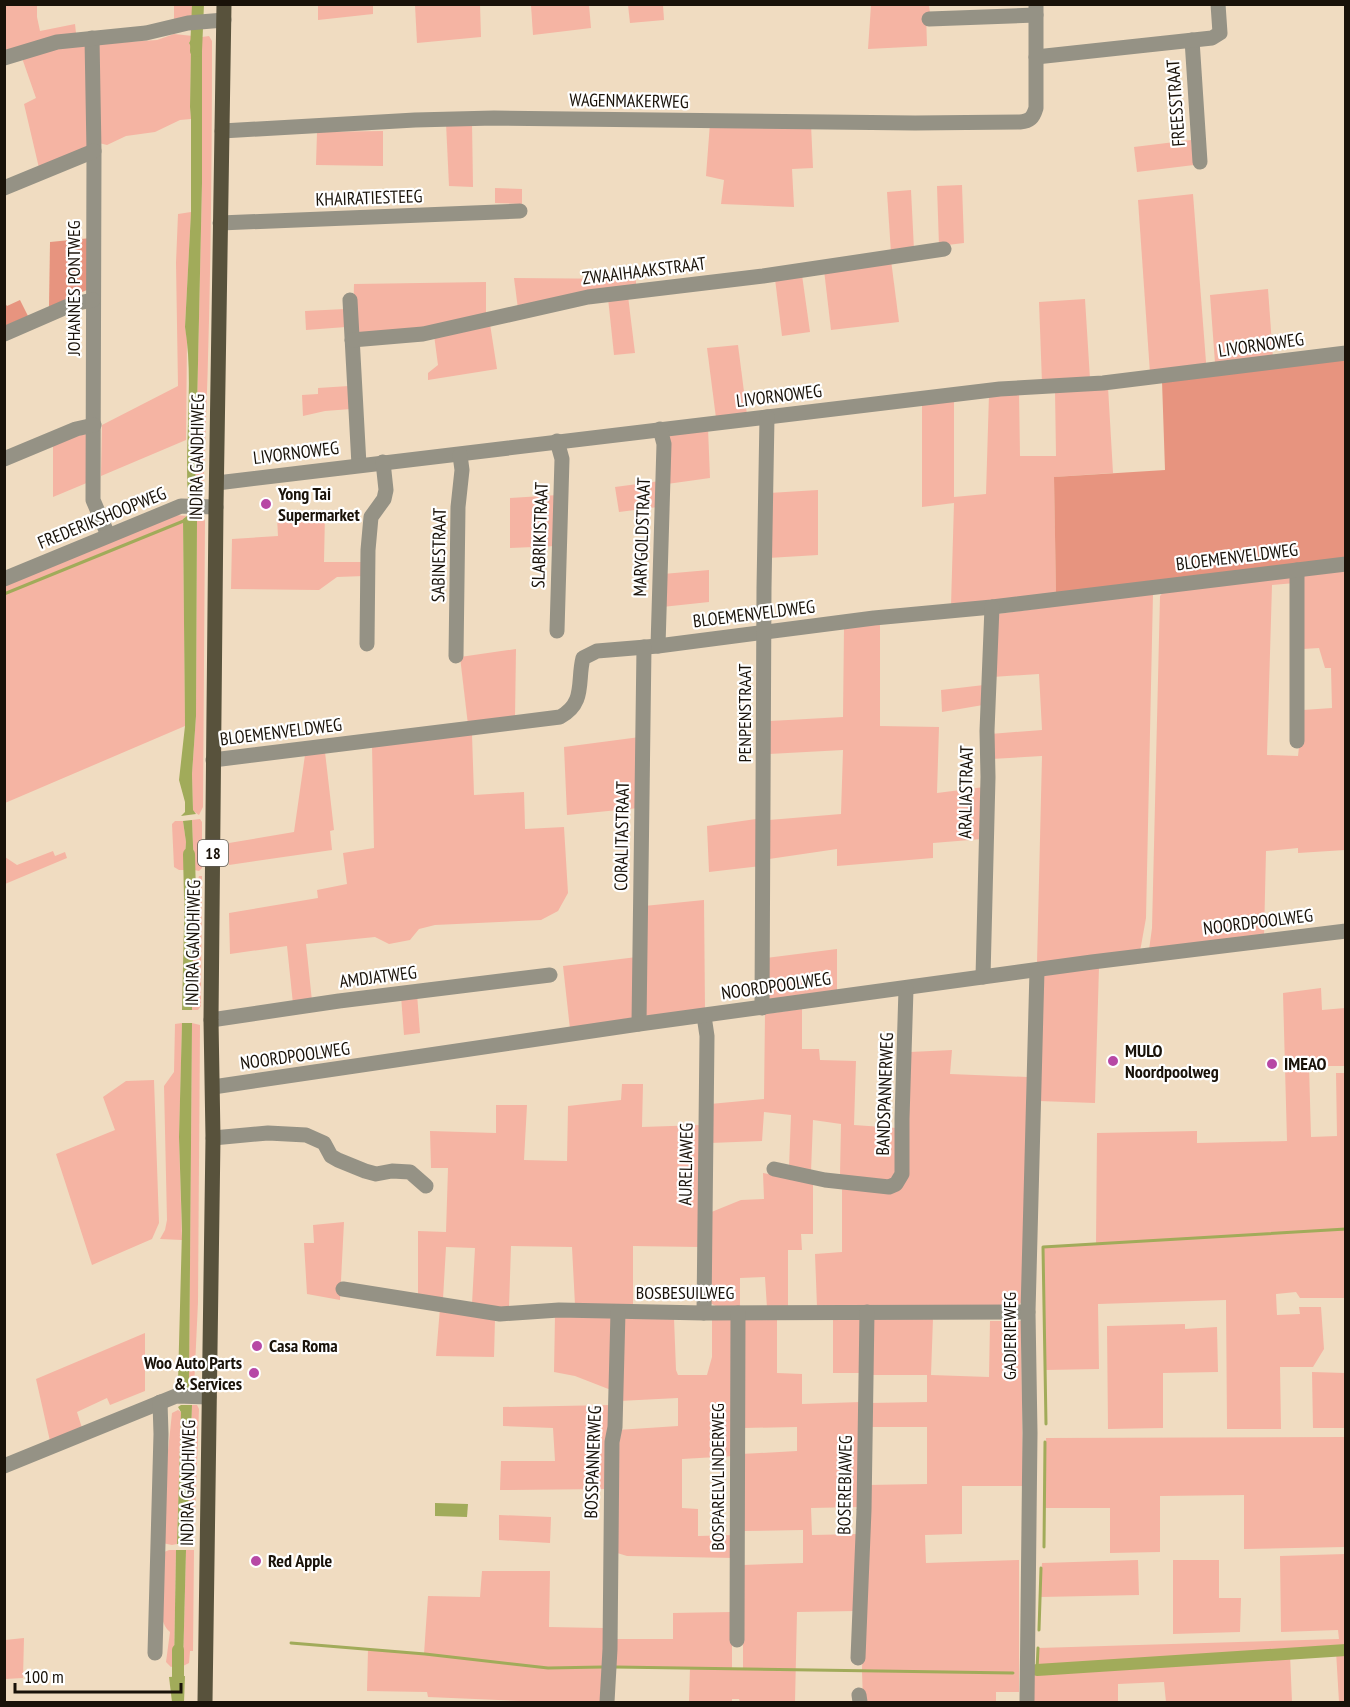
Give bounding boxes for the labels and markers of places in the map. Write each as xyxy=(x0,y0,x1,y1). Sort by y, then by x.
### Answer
place label: Yong Tai Supermarket xyxy=(277,482,361,526)
marker: Yong Tai Supermarket xyxy=(259,497,273,511)
place label: MULO Noordpoolweg xyxy=(1125,1039,1219,1083)
place label: IMEAO xyxy=(1284,1052,1327,1075)
marker: MULO Noordpoolweg xyxy=(1106,1054,1120,1068)
marker: IMEAO xyxy=(1265,1057,1279,1071)
place label: Casa Roma xyxy=(269,1334,338,1357)
marker: Casa Roma xyxy=(250,1339,264,1353)
place label: Woo Auto Parts & Services xyxy=(143,1351,242,1395)
marker: Woo Auto Parts & Services xyxy=(247,1366,261,1380)
place label: Red Apple xyxy=(268,1549,333,1572)
marker: Red Apple xyxy=(249,1554,263,1568)

